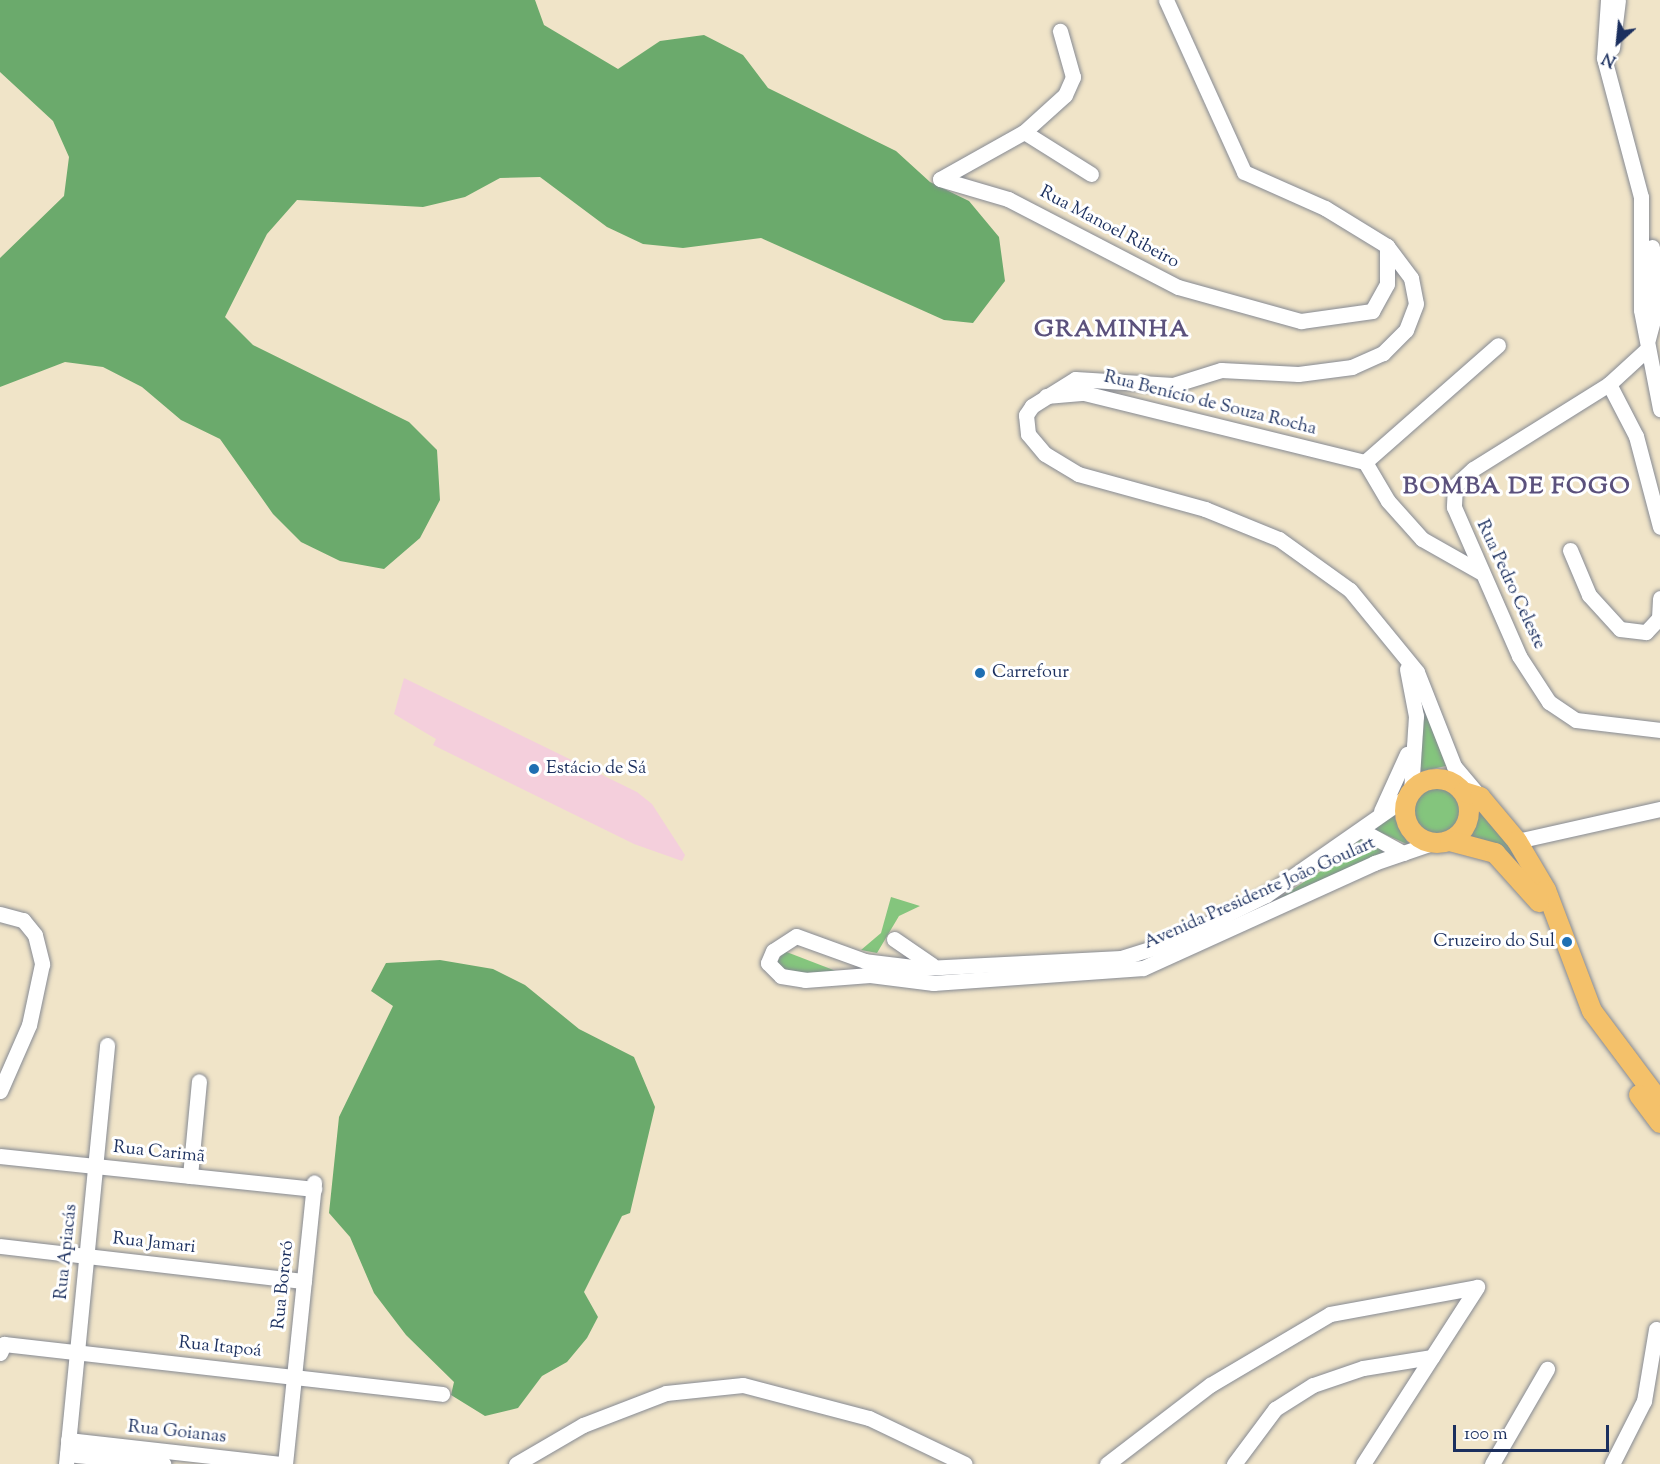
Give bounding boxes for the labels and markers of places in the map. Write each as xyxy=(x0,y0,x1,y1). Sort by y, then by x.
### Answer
place label: Carrefour xyxy=(992,662,1069,684)
marker: Carrefour xyxy=(973,666,987,680)
place label: Estácio de Sá xyxy=(546,758,646,780)
marker: Estácio de Sá xyxy=(527,762,541,776)
place label: Cruzeiro do Sul xyxy=(1433,931,1555,953)
marker: Cruzeiro do Sul xyxy=(1560,935,1574,949)

